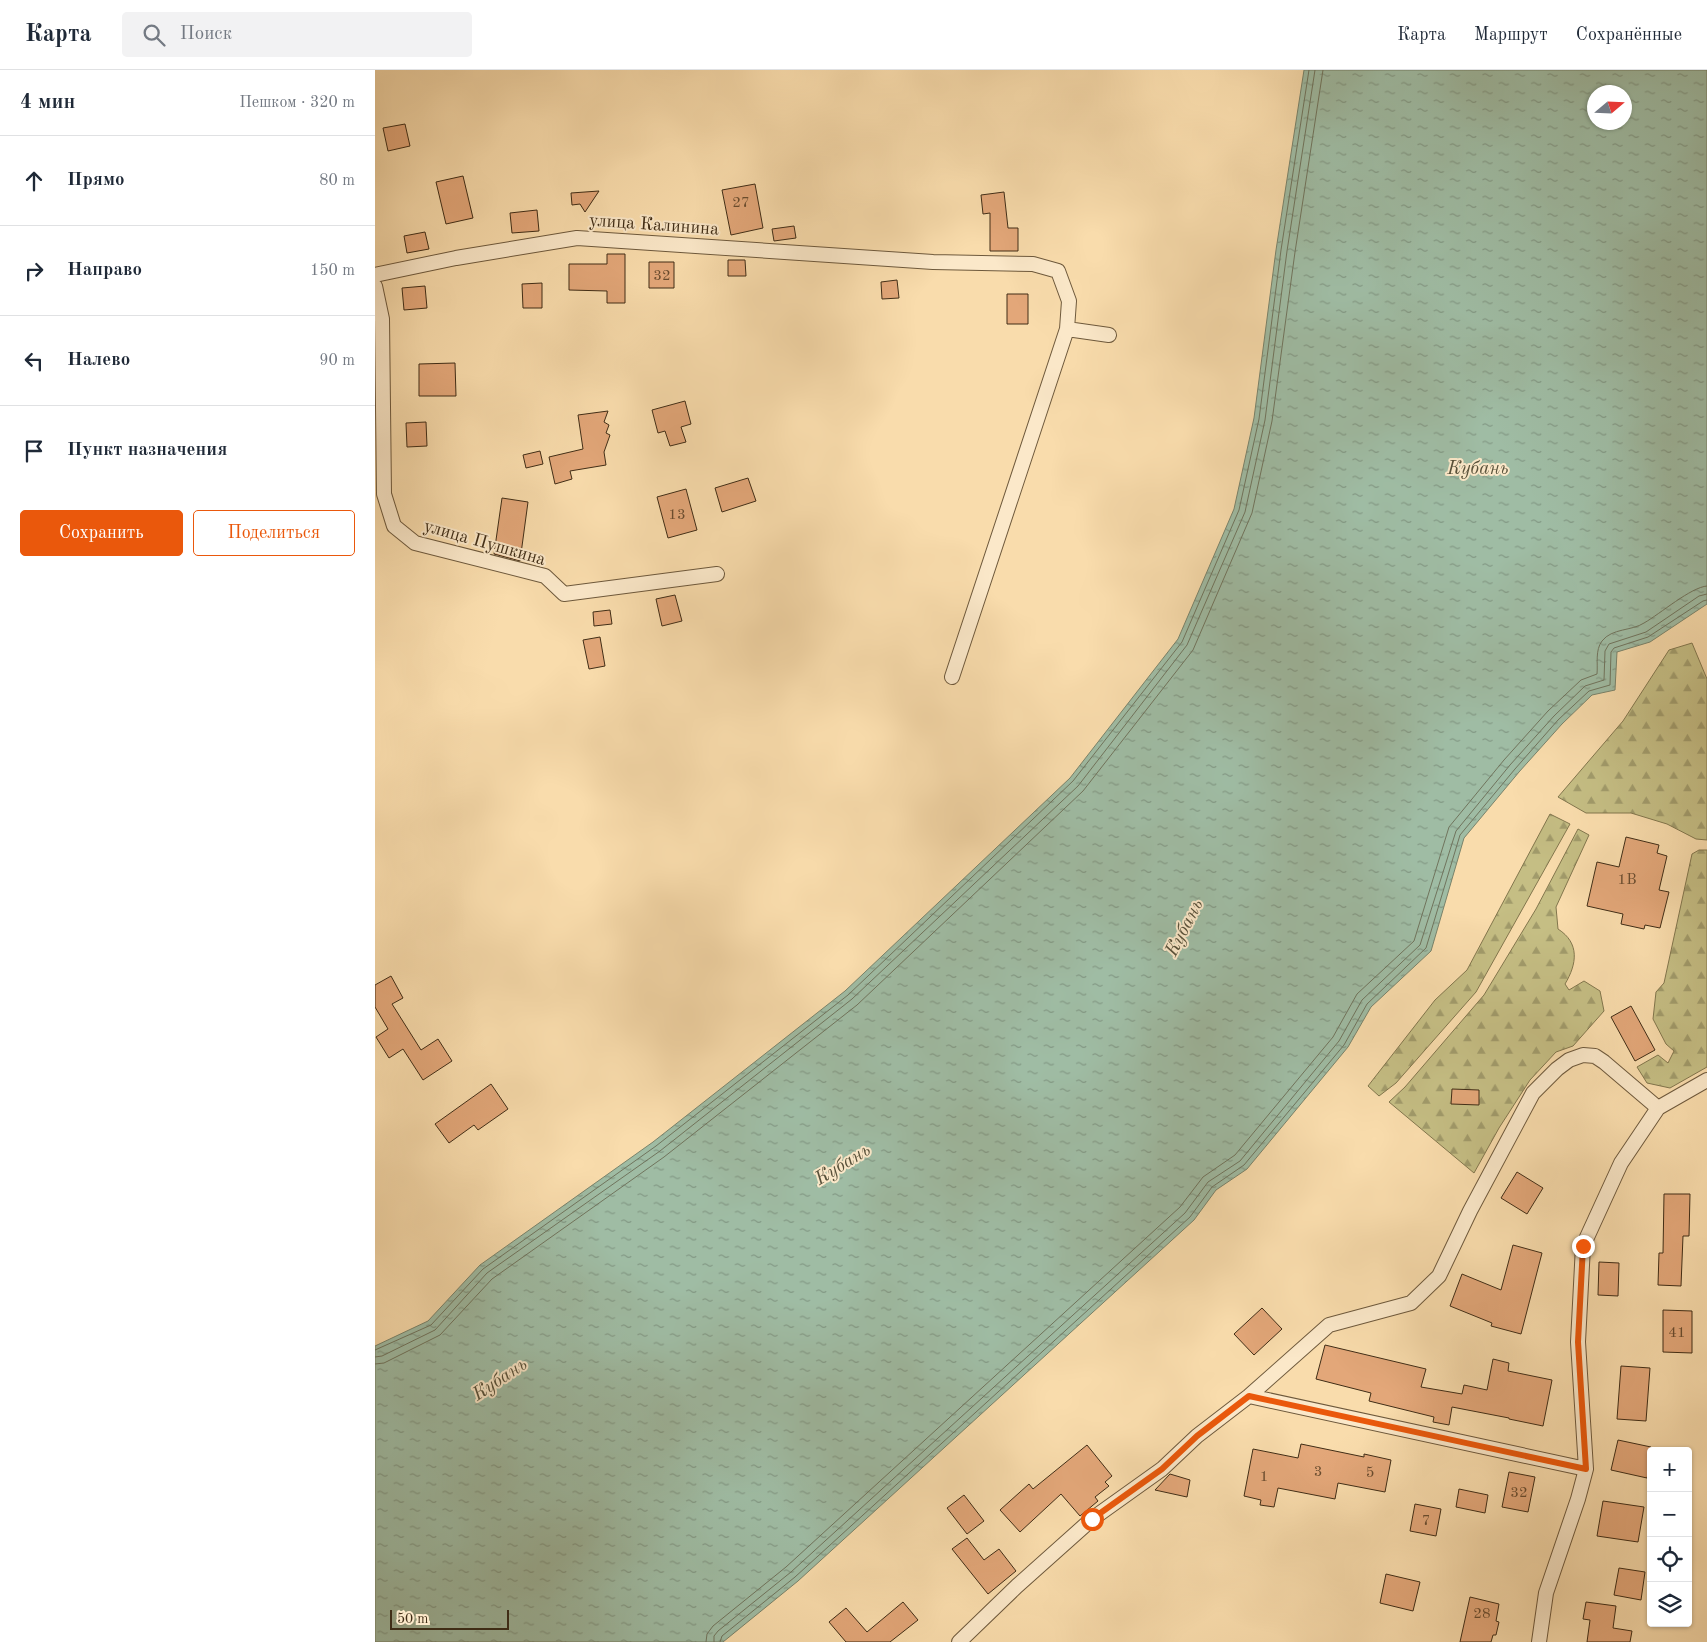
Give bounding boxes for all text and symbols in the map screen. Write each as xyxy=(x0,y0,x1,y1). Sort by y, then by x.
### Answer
search box xyxy=(122,12,472,57)
icon: search xyxy=(140,21,168,49)
text: Карта xyxy=(25,23,92,47)
text: Поиск xyxy=(180,25,232,44)
text: Карта xyxy=(1397,26,1446,44)
text: Маршрут xyxy=(1474,26,1548,44)
text: Сохранённые xyxy=(1576,26,1682,44)
north arrow xyxy=(1587,85,1632,130)
text: 4 мин xyxy=(20,92,75,113)
text: Пешком · 320 m xyxy=(239,95,355,111)
icon: ahead xyxy=(20,167,48,195)
text: Прямо xyxy=(67,171,125,190)
text: 80 m xyxy=(319,173,355,189)
house number: 27 xyxy=(732,196,750,211)
street label: улица Калинина xyxy=(588,211,720,239)
icon: right xyxy=(20,257,48,285)
text: Направо xyxy=(67,261,142,280)
text: 150 m xyxy=(310,263,355,279)
house number: 32 xyxy=(653,269,671,284)
icon: left xyxy=(20,347,48,375)
text: Налево xyxy=(67,351,130,370)
text: 90 m xyxy=(319,353,355,369)
icon: arrive xyxy=(20,437,48,465)
text: Пункт назначения xyxy=(67,441,227,460)
water label: Кубань xyxy=(1446,459,1509,479)
house number: 13 xyxy=(668,508,686,523)
button: Сохранить xyxy=(20,510,183,556)
button: Поделиться xyxy=(193,510,355,556)
street label: улица Пушкина xyxy=(422,517,548,569)
house number: 1В xyxy=(1617,873,1637,888)
water label: Кубань xyxy=(1161,896,1208,961)
water label: Кубань xyxy=(811,1140,874,1190)
route end xyxy=(1572,1235,1595,1258)
house number: 41 xyxy=(1668,1326,1686,1341)
water label: Кубань xyxy=(468,1354,531,1406)
map controls xyxy=(1647,1447,1692,1627)
button: + xyxy=(1647,1447,1692,1492)
house number: 3 xyxy=(1314,1465,1322,1480)
house number: 5 xyxy=(1366,1466,1374,1481)
house number: 1 xyxy=(1260,1470,1268,1485)
house number: 32 xyxy=(1510,1486,1528,1501)
button: − xyxy=(1647,1492,1692,1537)
route start xyxy=(1081,1508,1104,1531)
house number: 7 xyxy=(1422,1514,1430,1529)
button: locate xyxy=(1647,1537,1692,1582)
button: layers xyxy=(1647,1582,1692,1627)
scale bar xyxy=(390,1607,509,1630)
house number: 28 xyxy=(1473,1607,1491,1622)
text: 50 m xyxy=(397,1612,428,1626)

